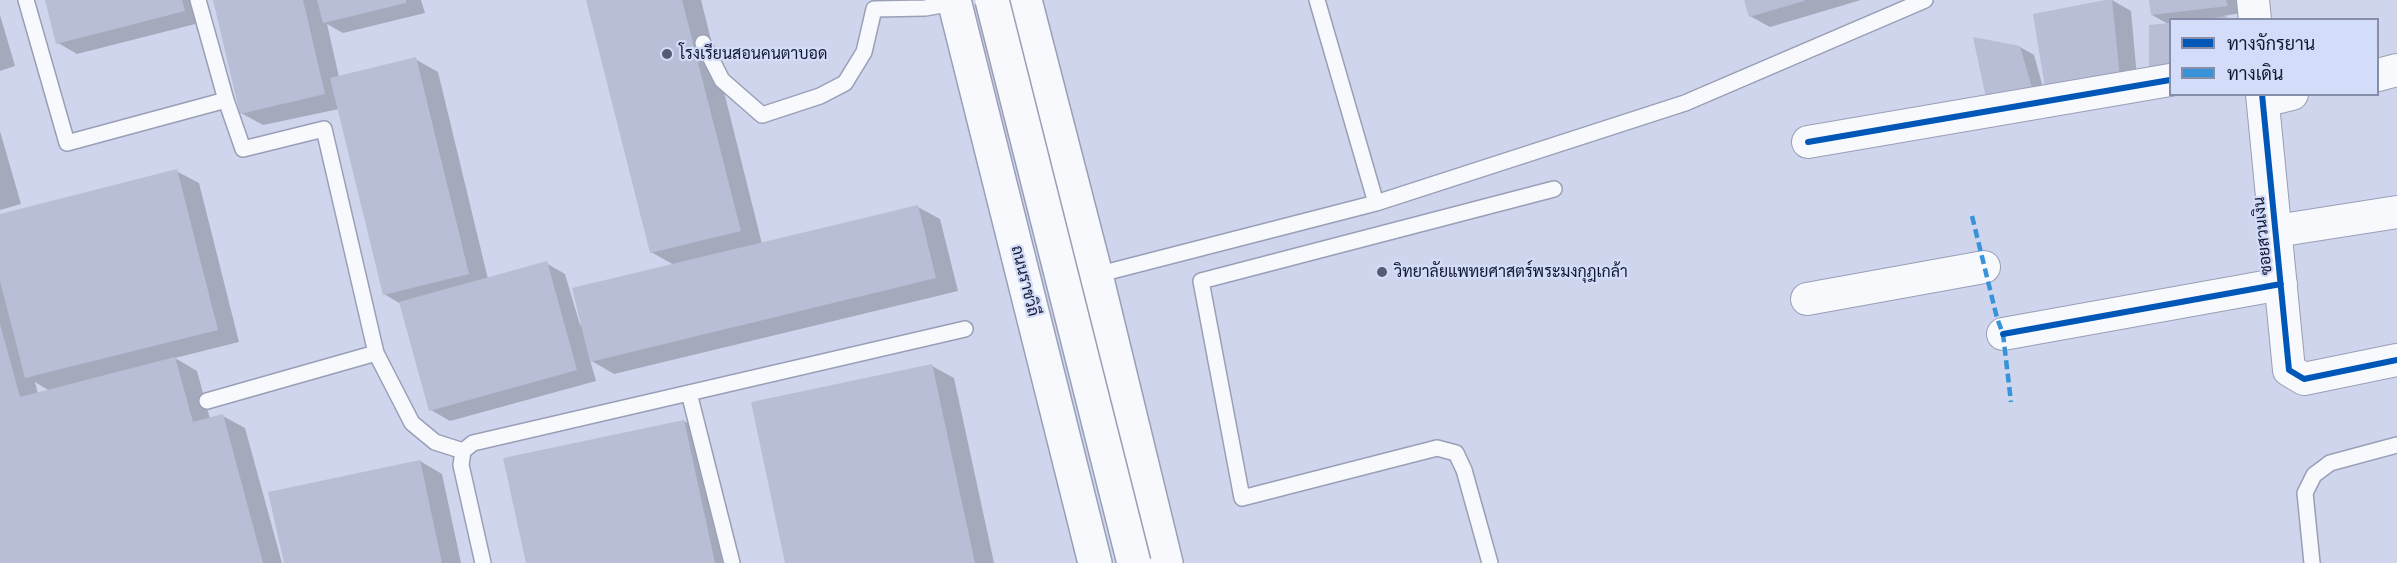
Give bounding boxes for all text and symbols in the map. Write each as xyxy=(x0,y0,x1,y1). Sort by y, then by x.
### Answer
legend xyxy=(2169,18,2379,96)
text: ทางจักรยาน xyxy=(2227,32,2315,55)
place label: โรงเรียนสอนคนตาบอด xyxy=(679,44,827,64)
marker: โรงเรียนสอนคนตาบอด xyxy=(660,47,674,61)
text: ทางเดิน xyxy=(2227,62,2283,85)
street label: ซอยสวนเงิน xyxy=(2249,196,2277,276)
street label: ถนนราชวิถี xyxy=(1007,244,1043,318)
place label: วิทยาลัยแพทยศาสตร์พระมงกุฎเกล้า xyxy=(1394,262,1628,282)
marker: วิทยาลัยแพทยศาสตร์พระมงกุฎเกล้า xyxy=(1375,265,1389,279)

